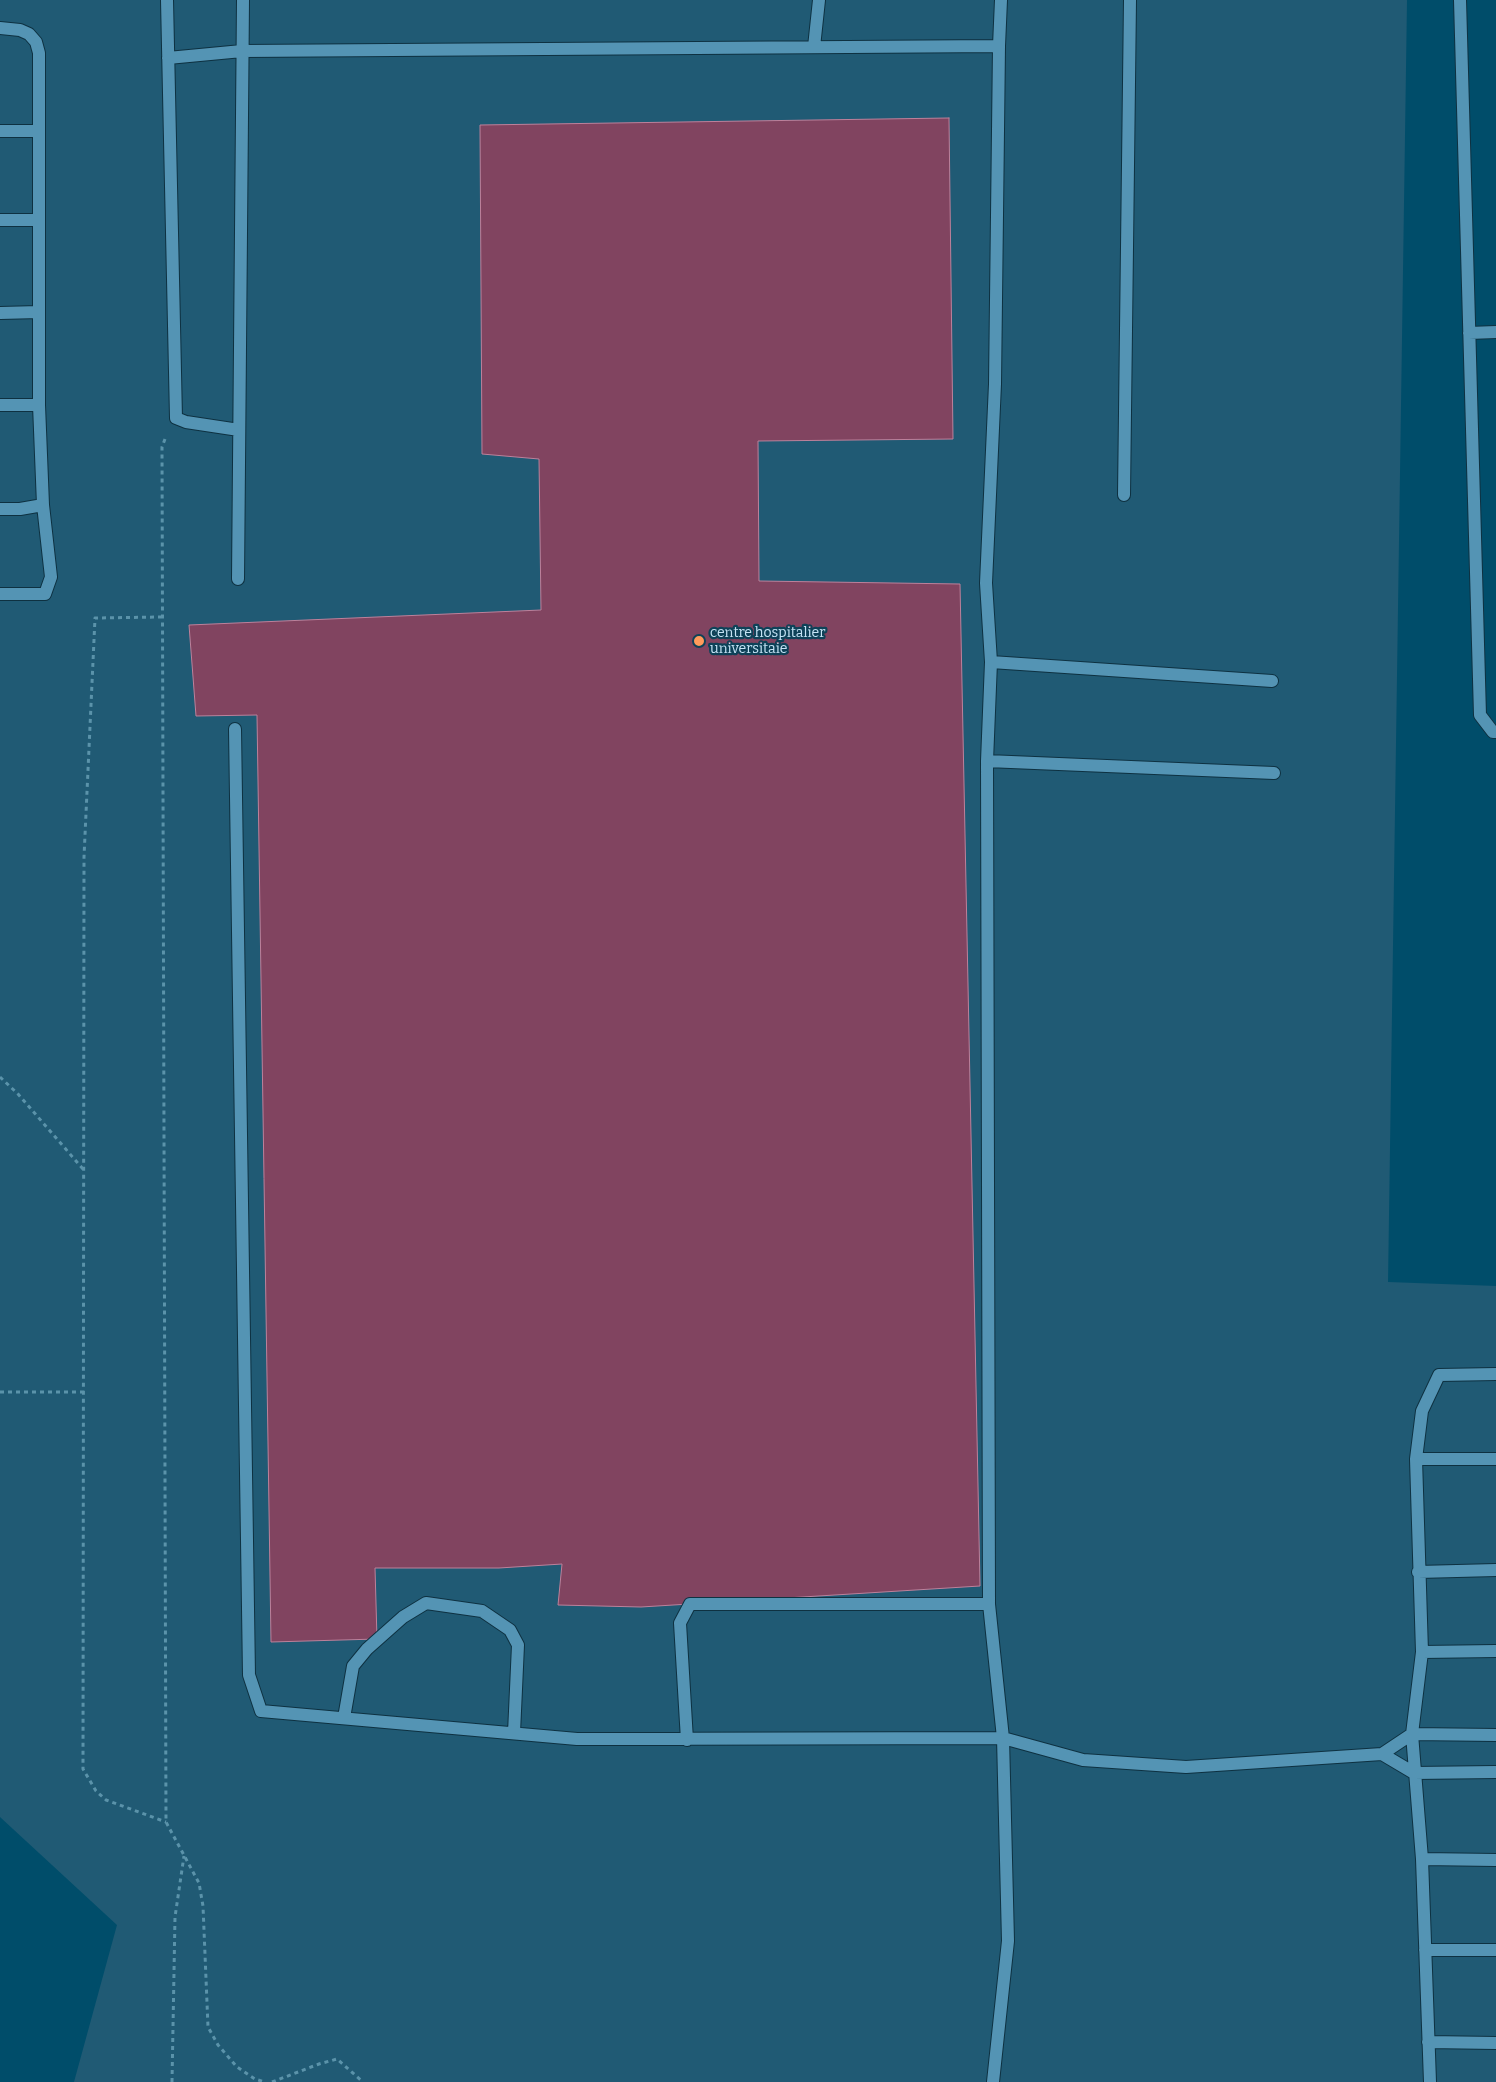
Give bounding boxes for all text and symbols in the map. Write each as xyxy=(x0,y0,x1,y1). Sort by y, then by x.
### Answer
place label: centre hospitalier universitaie xyxy=(710,625,825,658)
marker: centre hospitalier universitaie xyxy=(692,634,706,648)

